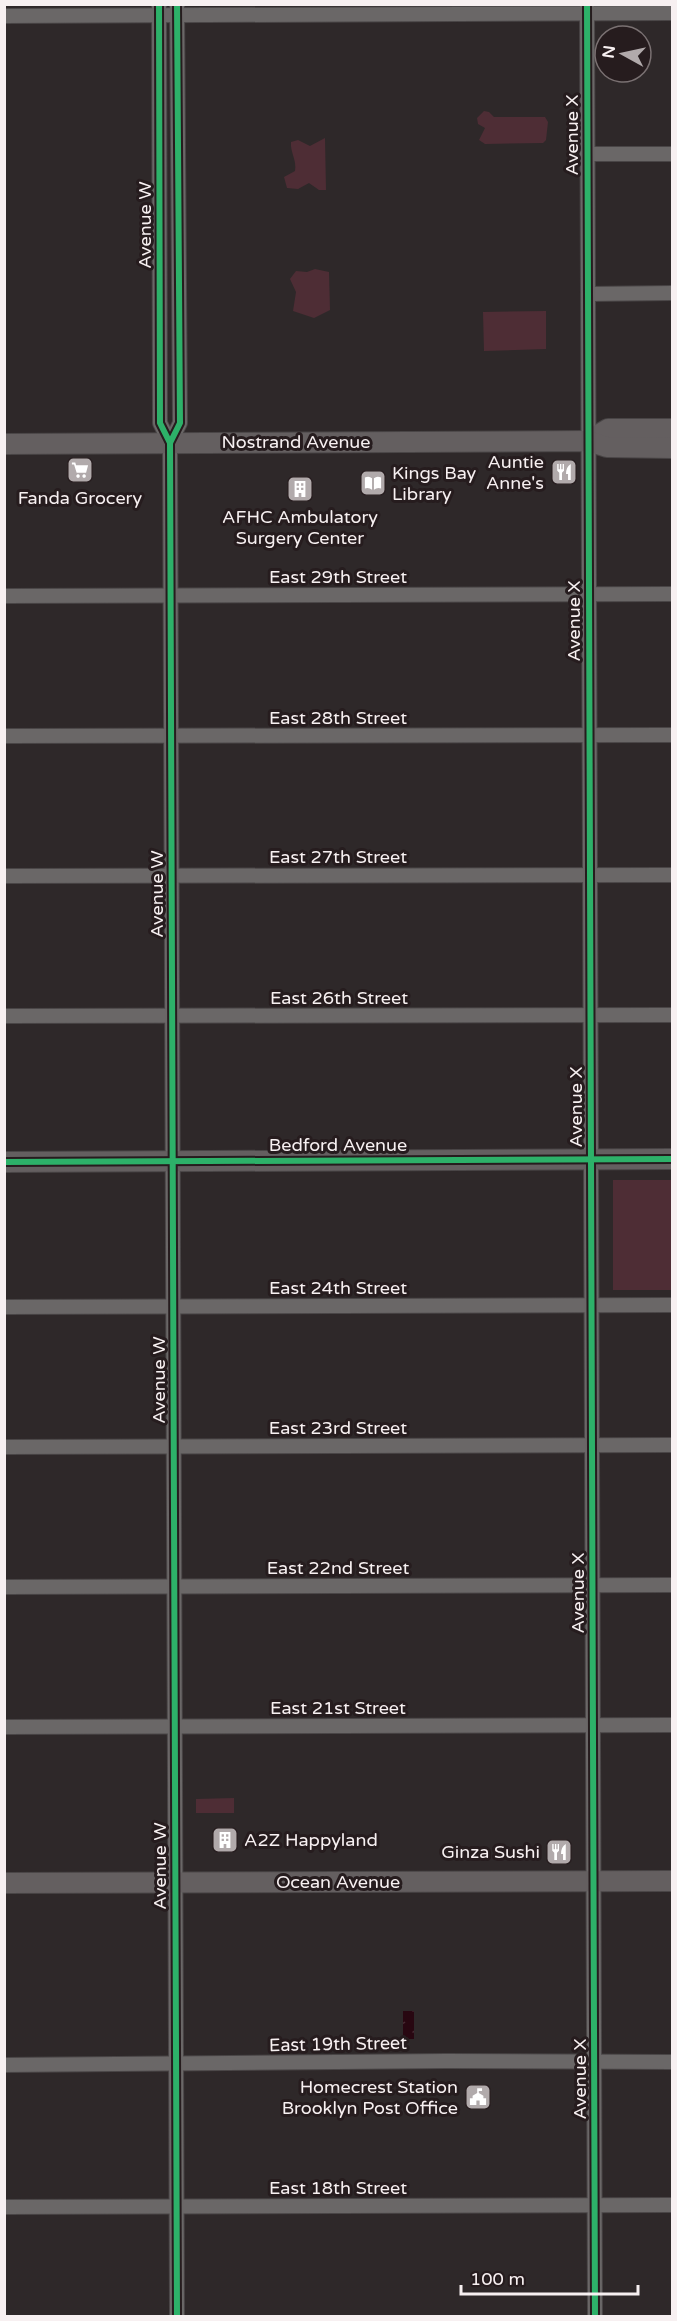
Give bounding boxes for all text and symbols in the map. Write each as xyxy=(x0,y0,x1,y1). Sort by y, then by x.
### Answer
north arrow xyxy=(593,24,653,84)
text: N xyxy=(598,44,620,60)
street label: Avenue X xyxy=(561,94,583,176)
street label: Avenue W xyxy=(134,181,156,269)
street label: Nostrand Avenue xyxy=(221,431,371,453)
place label: Auntie Anne's xyxy=(486,451,544,494)
supermarket icon: Fanda Grocery xyxy=(65,455,95,485)
restaurant icon: Auntie Anne's xyxy=(549,457,579,487)
place label: Kings Bay Library xyxy=(392,462,477,505)
library icon: Kings Bay Library xyxy=(358,468,388,498)
building icon: AFHC Ambulatory Surgery Center xyxy=(285,474,315,504)
place label: Fanda Grocery xyxy=(18,487,142,509)
place label: AFHC Ambulatory Surgery Center xyxy=(222,506,378,549)
street label: East 29th Street xyxy=(269,566,407,588)
street label: Avenue X xyxy=(563,580,585,662)
street label: East 28th Street xyxy=(269,707,407,729)
street label: East 27th Street xyxy=(269,846,407,868)
street label: Avenue W xyxy=(146,850,168,938)
street label: East 26th Street xyxy=(270,987,408,1009)
street label: Avenue X xyxy=(565,1066,587,1148)
street label: Bedford Avenue xyxy=(269,1134,407,1156)
street label: East 24th Street xyxy=(269,1277,407,1299)
street label: Avenue W xyxy=(148,1336,170,1424)
street label: East 23rd Street xyxy=(269,1417,407,1439)
street label: Avenue X xyxy=(567,1552,589,1634)
street label: East 22nd Street xyxy=(267,1557,409,1579)
street label: East 21st Street xyxy=(270,1697,406,1719)
street label: Avenue W xyxy=(149,1822,171,1910)
building icon: A2Z Happyland xyxy=(210,1825,240,1855)
place label: A2Z Happyland xyxy=(244,1829,378,1851)
restaurant icon: Ginza Sushi xyxy=(544,1837,574,1867)
place label: Ginza Sushi xyxy=(441,1841,540,1863)
street label: Ocean Avenue xyxy=(276,1871,400,1893)
street label: East 19th Street xyxy=(269,2032,407,2056)
street label: Avenue X xyxy=(569,2038,591,2120)
place label: Homecrest Station Brooklyn Post Office xyxy=(282,2076,458,2119)
public building icon: Homecrest Station Brooklyn Post Office xyxy=(463,2082,493,2112)
street label: East 18th Street xyxy=(269,2177,407,2199)
scale bar xyxy=(461,2258,638,2296)
text: 100 m xyxy=(470,2268,525,2290)

